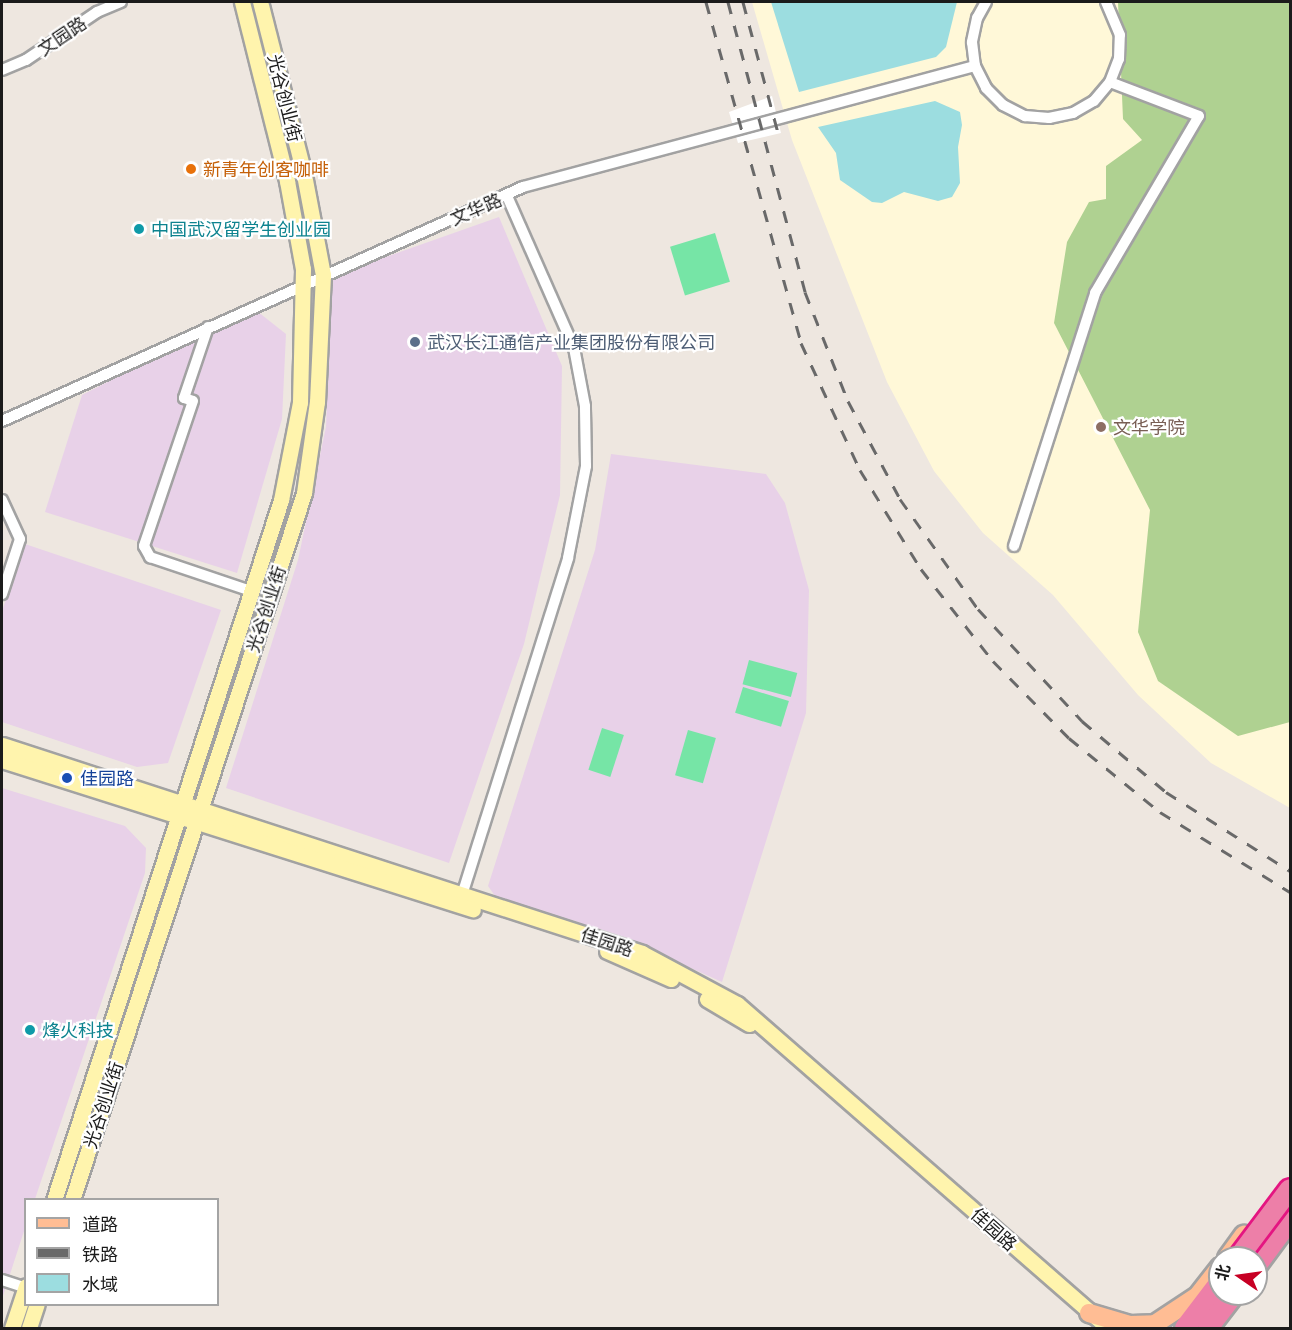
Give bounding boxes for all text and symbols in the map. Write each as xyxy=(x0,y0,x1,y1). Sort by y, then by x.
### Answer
street label: 文园路 xyxy=(34,12,90,60)
street label: 光谷创业街 xyxy=(264,52,306,144)
place label: 新青年创客咖啡 xyxy=(203,158,329,180)
marker: 新青年创客咖啡 xyxy=(184,162,198,176)
street label: 文华路 xyxy=(447,189,505,229)
place label: 中国武汉留学生创业园 xyxy=(151,218,331,240)
marker: 中国武汉留学生创业园 xyxy=(132,222,146,236)
place label: 武汉长江通信产业集团股份有限公司 xyxy=(427,331,715,353)
marker: 武汉长江通信产业集团股份有限公司 xyxy=(408,335,422,349)
place label: 文华学院 xyxy=(1113,416,1185,438)
marker: 文华学院 xyxy=(1094,420,1108,434)
street label: 光谷创业街 xyxy=(242,563,290,655)
place label: 佳园路 xyxy=(80,767,134,789)
marker: 佳园路 xyxy=(58,769,76,787)
street label: 佳园路 xyxy=(578,923,636,961)
place label: 烽火科技 xyxy=(42,1019,114,1041)
marker: 烽火科技 xyxy=(23,1023,37,1037)
street label: 光谷创业街 xyxy=(79,1059,127,1151)
legend xyxy=(24,1198,219,1306)
street label: 佳园路 xyxy=(967,1203,1021,1255)
text: 道路 xyxy=(82,1212,118,1236)
text: 铁路 xyxy=(82,1242,118,1266)
north arrow xyxy=(1208,1246,1268,1306)
text: 北 xyxy=(1210,1262,1235,1283)
text: 水域 xyxy=(82,1272,118,1296)

